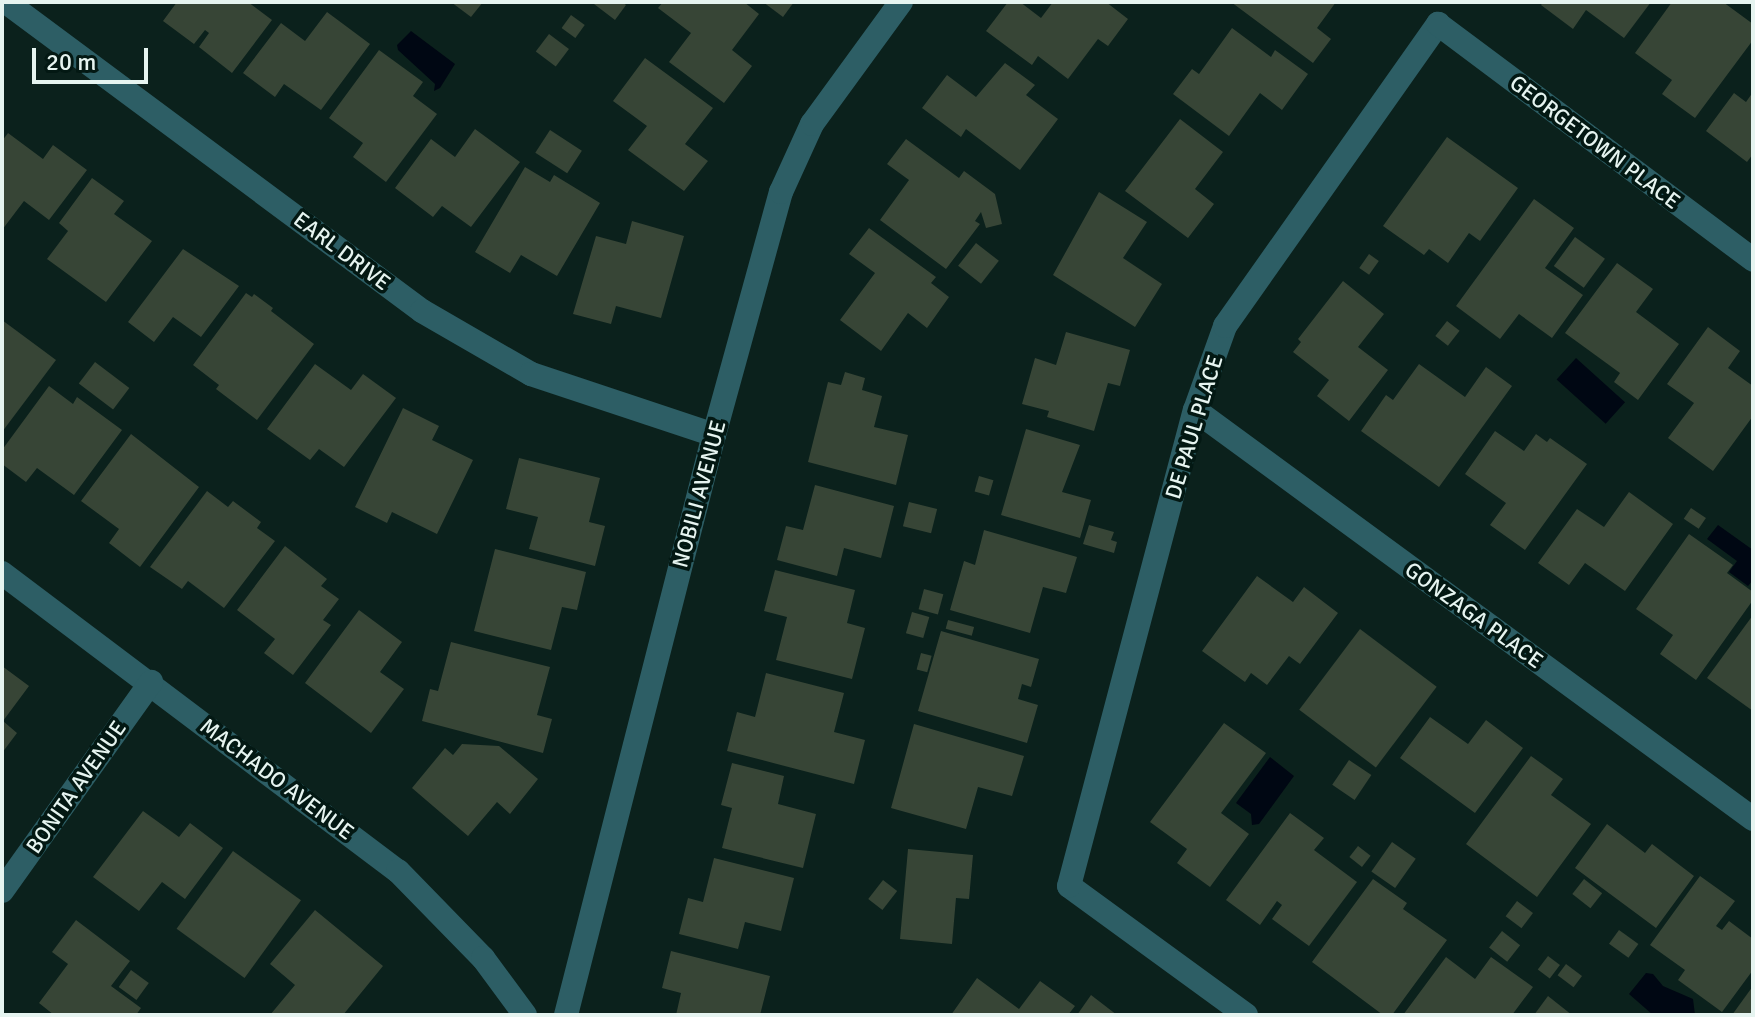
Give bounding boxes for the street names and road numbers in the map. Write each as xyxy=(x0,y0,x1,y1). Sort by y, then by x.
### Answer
street label: GEORGETOWN PLACE xyxy=(1505,69,1685,215)
street label: EARL DRIVE xyxy=(288,206,396,296)
street label: DE PAUL PLACE xyxy=(1160,352,1228,502)
street label: NOBILI AVENUE xyxy=(667,418,731,570)
street label: GONZAGA PLACE xyxy=(1400,556,1548,674)
street label: MACHADO AVENUE xyxy=(195,713,359,845)
street label: BONITA AVENUE xyxy=(20,715,132,859)

